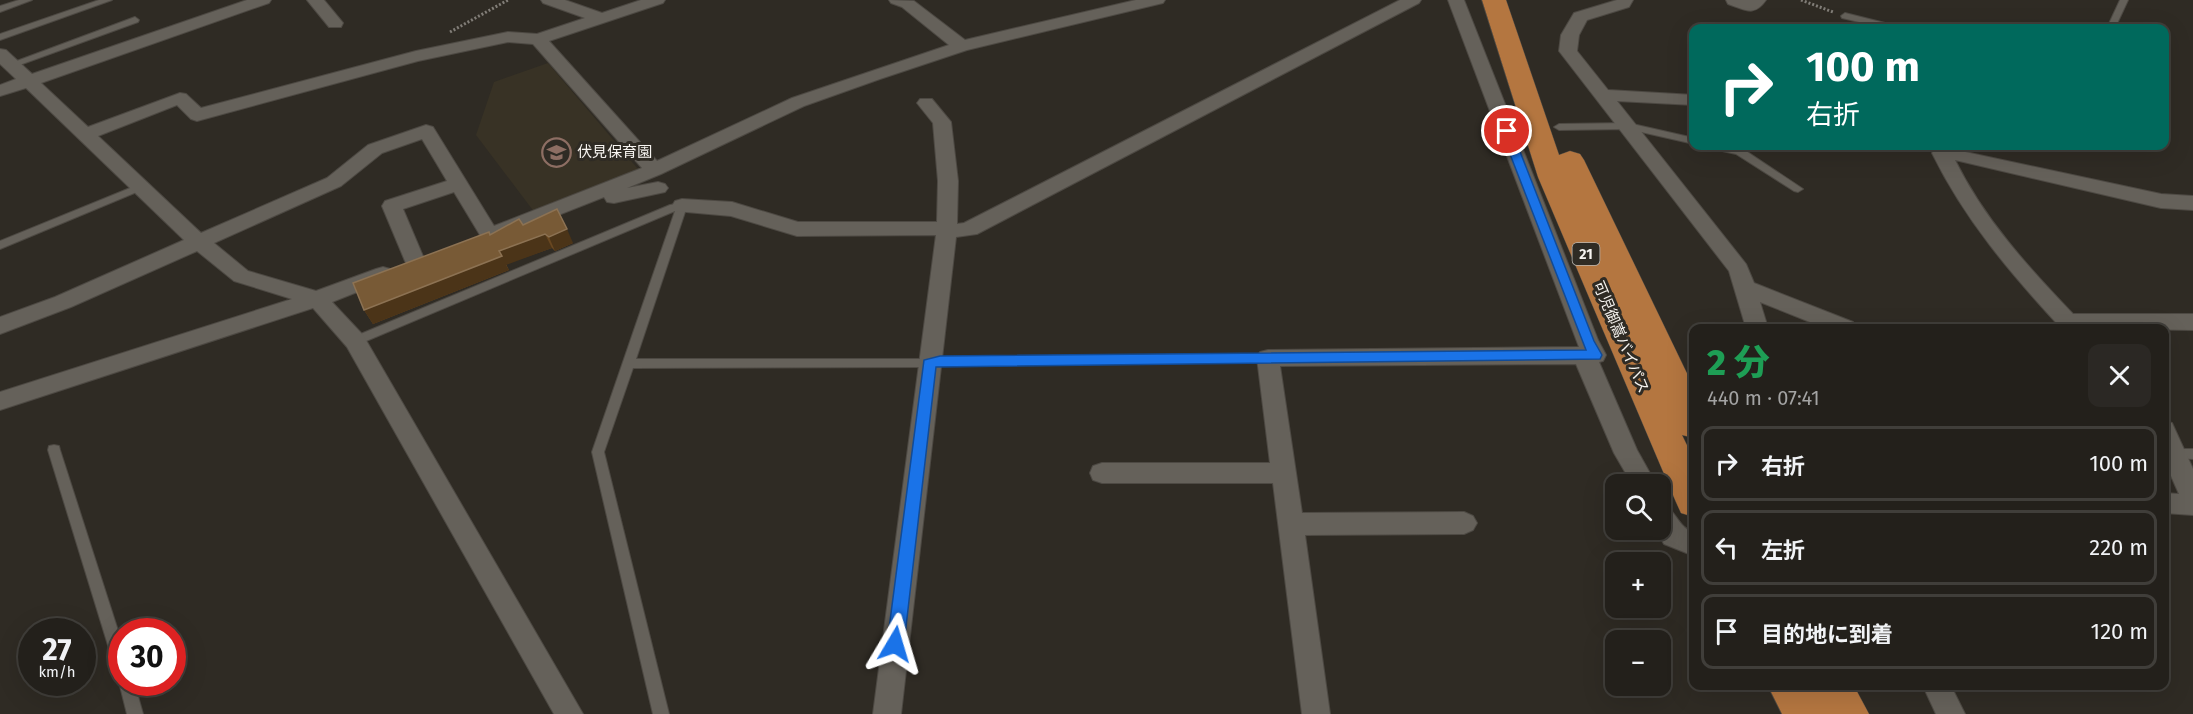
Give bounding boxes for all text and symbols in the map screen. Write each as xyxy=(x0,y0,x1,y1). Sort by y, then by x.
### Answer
text: 100 m xyxy=(1806,42,1920,92)
icon: right xyxy=(1707,48,1785,126)
text: 右折 xyxy=(1806,99,1860,131)
pin xyxy=(1481,105,1532,156)
icon: arrive xyxy=(1490,114,1523,147)
school or university icon: 伏見保育園 xyxy=(540,136,572,168)
place label: 伏見保育園 xyxy=(577,143,652,161)
road number: 21 xyxy=(1572,243,1600,265)
street label: 可児御嵩バイパス xyxy=(1589,278,1653,396)
text: 2 分 xyxy=(1707,341,1770,385)
button: close xyxy=(2088,344,2151,407)
text: 440 m · 07:41 xyxy=(1707,386,1820,410)
icon: right xyxy=(1710,447,1743,480)
text: 100 m xyxy=(2089,450,2148,477)
text: 右折 xyxy=(1761,453,1805,480)
map controls xyxy=(1605,474,1671,696)
button: search xyxy=(1605,474,1671,540)
icon: left xyxy=(1710,531,1743,564)
text: 220 m xyxy=(2089,534,2148,561)
text: 左折 xyxy=(1761,537,1805,564)
button: + xyxy=(1605,552,1671,618)
position arrow xyxy=(863,612,927,676)
icon: arrive xyxy=(1710,615,1743,648)
speed limit sign: 30 xyxy=(108,618,186,696)
text: 120 m xyxy=(2091,618,2148,645)
text: 目的地に到着 xyxy=(1761,621,1893,648)
button: − xyxy=(1605,630,1671,696)
text: 27 xyxy=(42,632,72,668)
text: km/h xyxy=(38,663,76,681)

